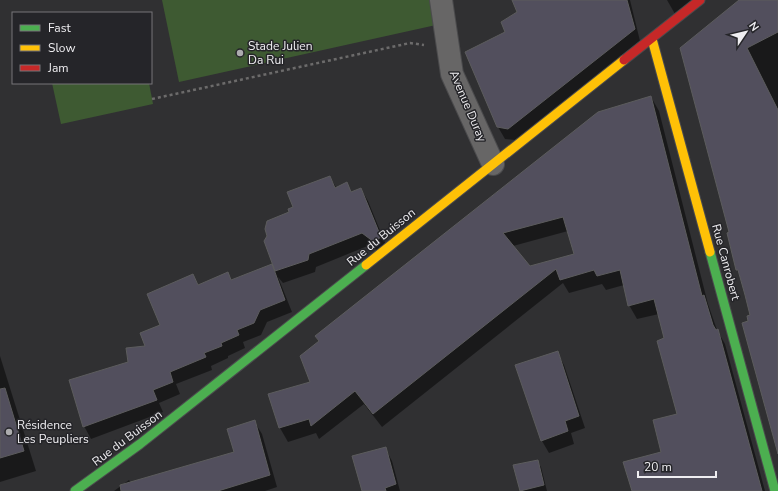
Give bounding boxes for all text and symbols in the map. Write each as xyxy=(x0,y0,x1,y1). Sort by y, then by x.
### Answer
legend xyxy=(12,12,152,84)
north arrow xyxy=(726,12,766,52)
text: N xyxy=(745,19,762,34)
text: Fast xyxy=(48,20,71,36)
place label: Stade Julien Da Rui xyxy=(248,38,313,68)
text: Slow xyxy=(48,40,76,56)
marker: Stade Julien Da Rui xyxy=(235,48,245,58)
text: Jam xyxy=(47,60,69,76)
street label: Avenue Duray xyxy=(446,68,491,145)
street label: Rue du Buisson xyxy=(343,204,419,270)
street label: Rue Canrobert xyxy=(708,222,744,303)
street label: Rue du Buisson xyxy=(89,406,165,470)
place label: Résidence Les Peupliers xyxy=(17,417,89,447)
marker: Résidence Les Peupliers xyxy=(4,427,14,437)
scale bar xyxy=(638,453,716,479)
text: 20 m xyxy=(644,459,672,475)

